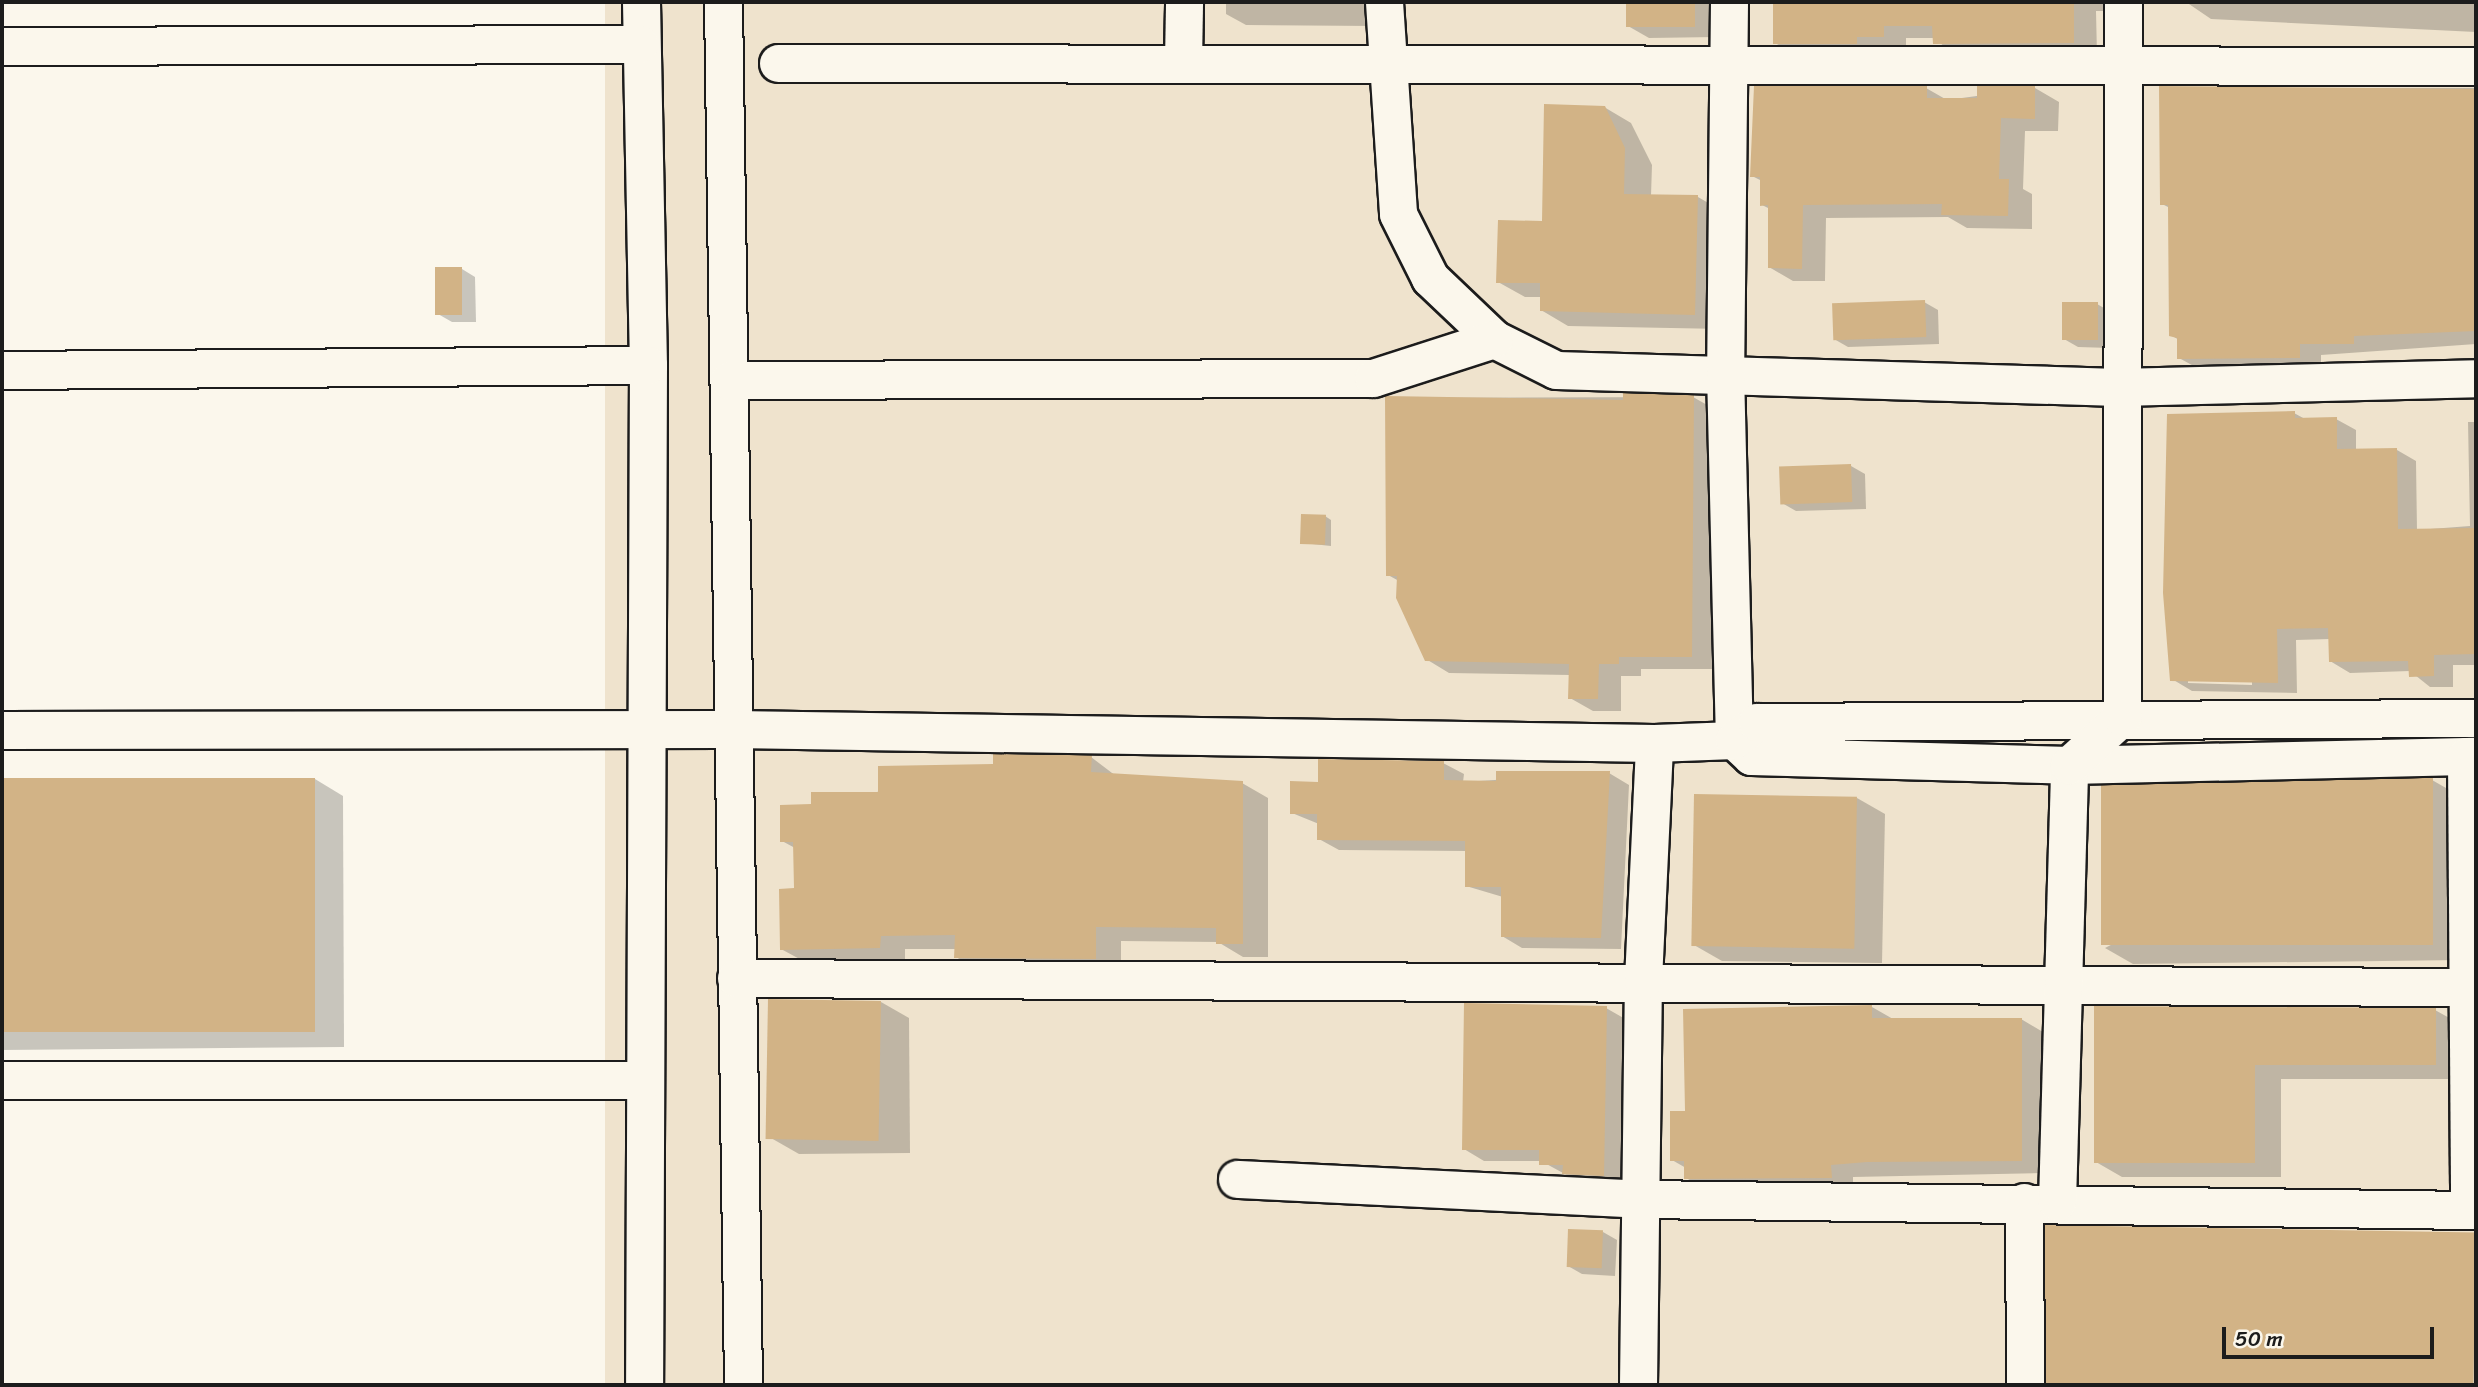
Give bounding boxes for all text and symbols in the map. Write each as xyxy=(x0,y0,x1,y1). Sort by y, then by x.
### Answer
scale bar xyxy=(2226,1314,2438,1358)
text: 50 m xyxy=(2235,1320,2283,1358)

